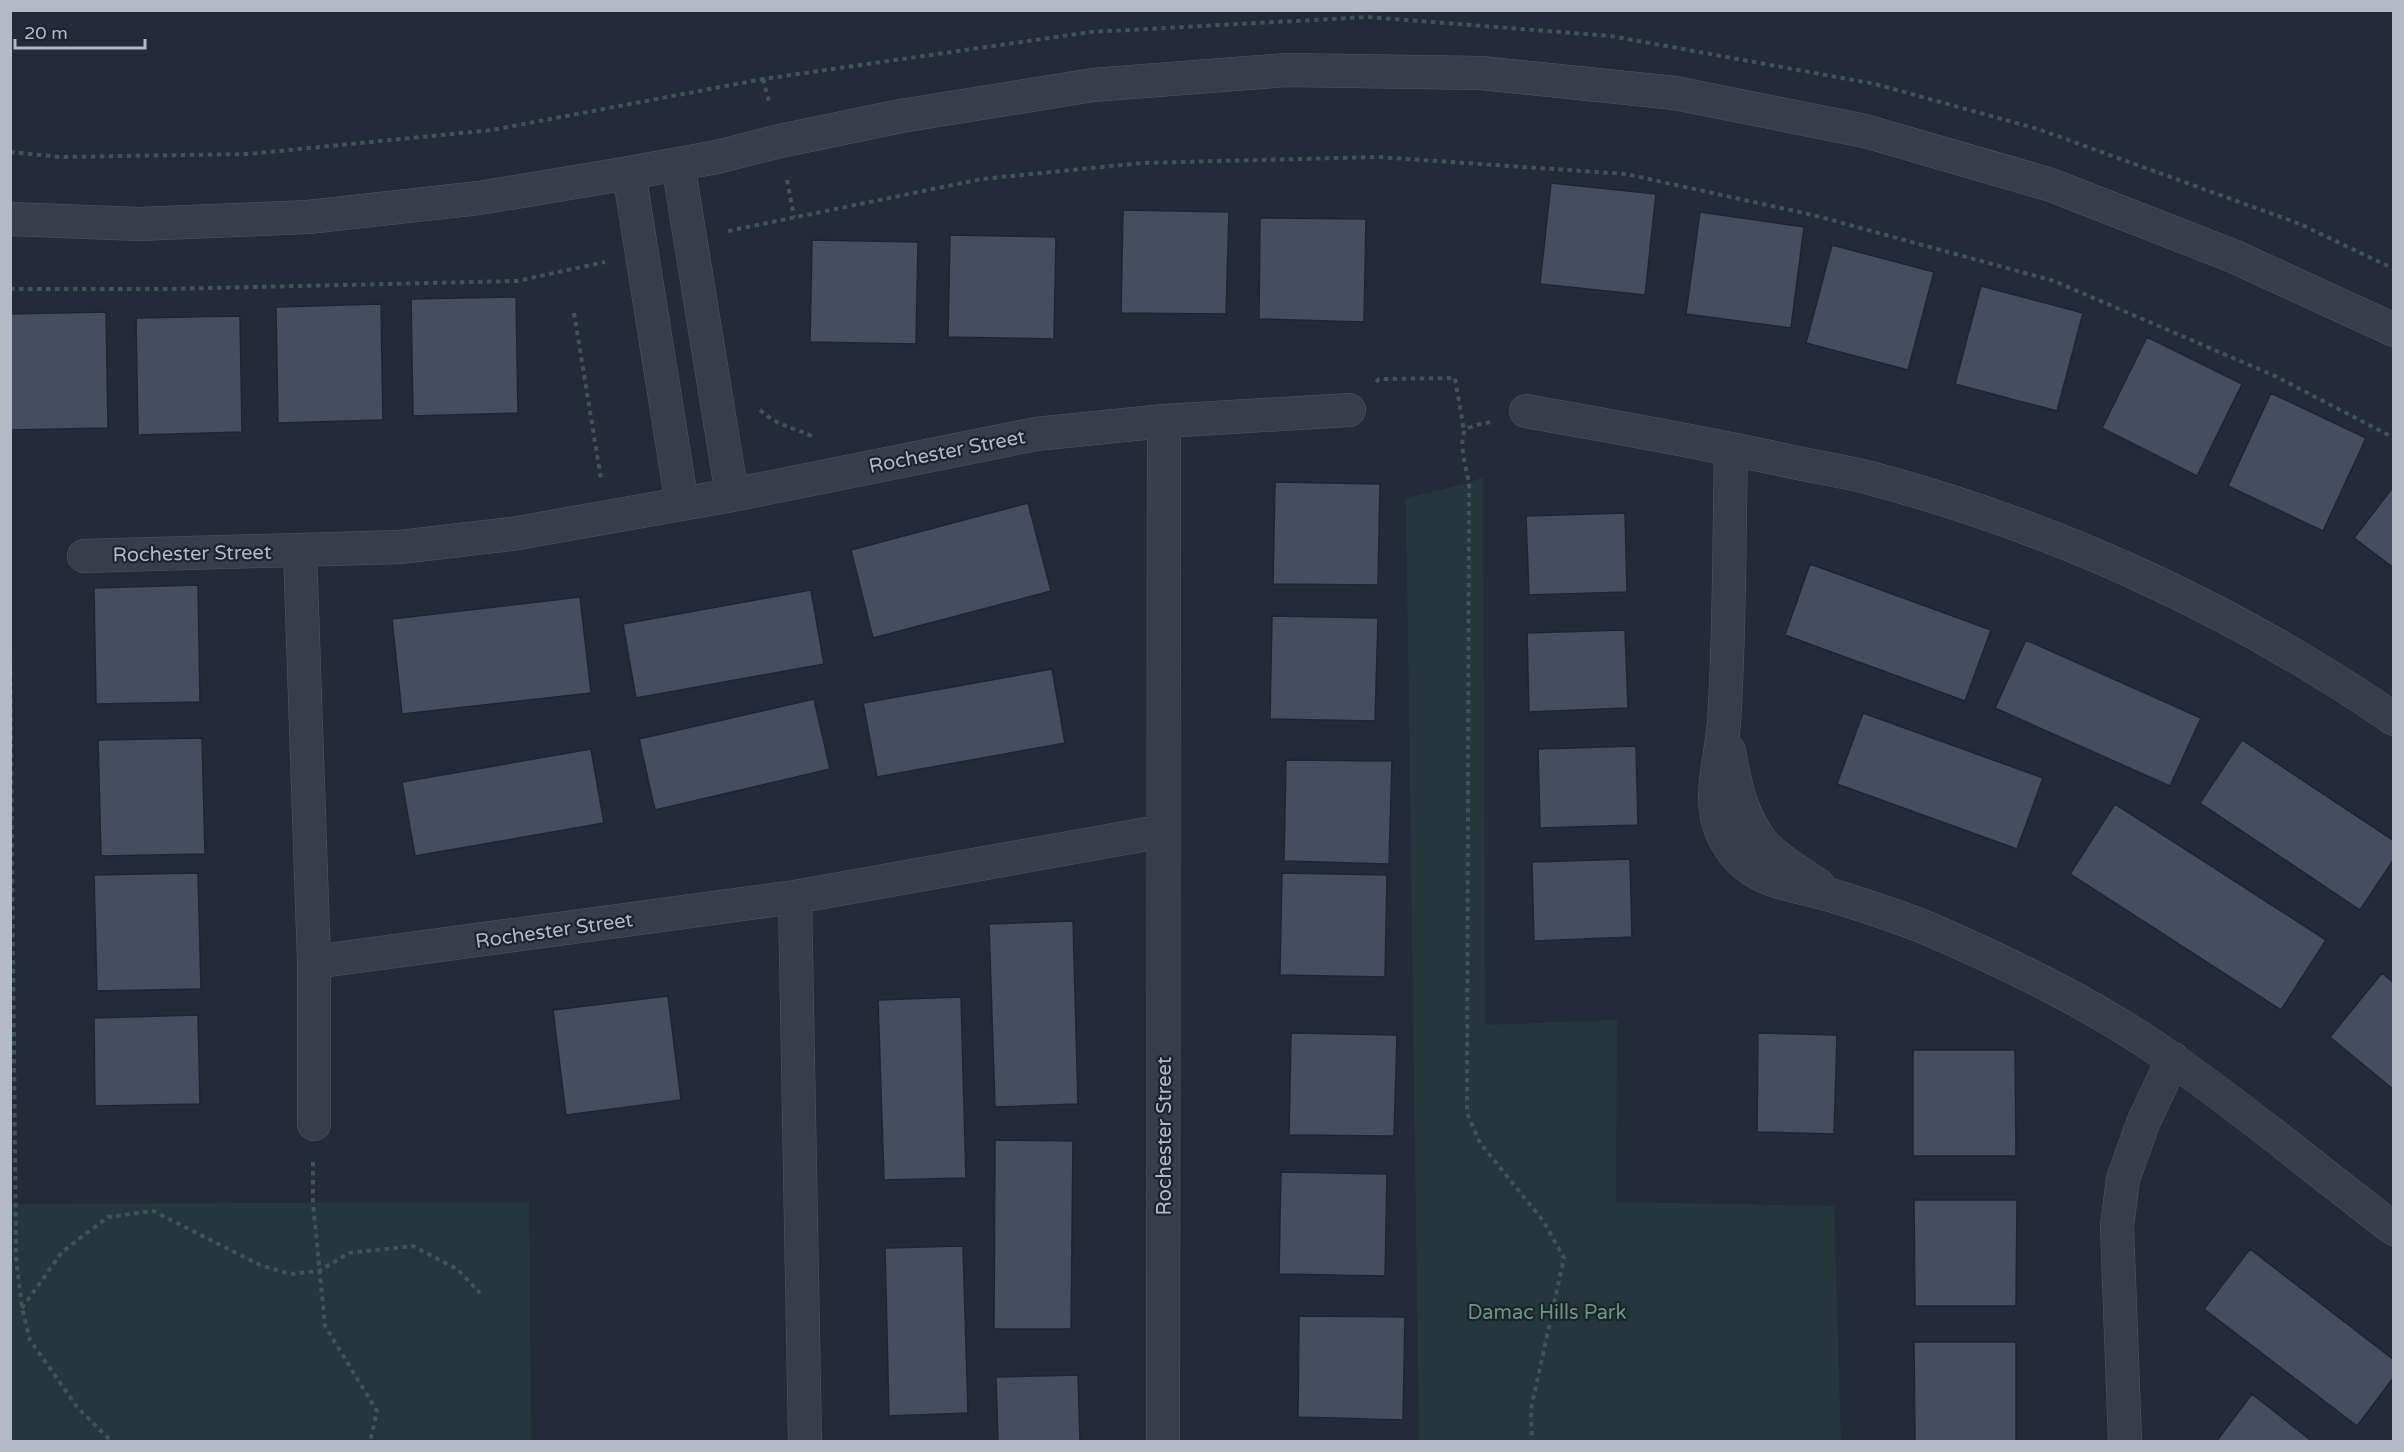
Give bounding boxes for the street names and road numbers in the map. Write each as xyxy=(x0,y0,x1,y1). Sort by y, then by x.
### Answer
street label: Rochester Street xyxy=(867,425,1028,479)
street label: Rochester Street xyxy=(112,541,272,567)
street label: Rochester Street xyxy=(474,908,635,954)
street label: Rochester Street xyxy=(1153,1056,1177,1215)

